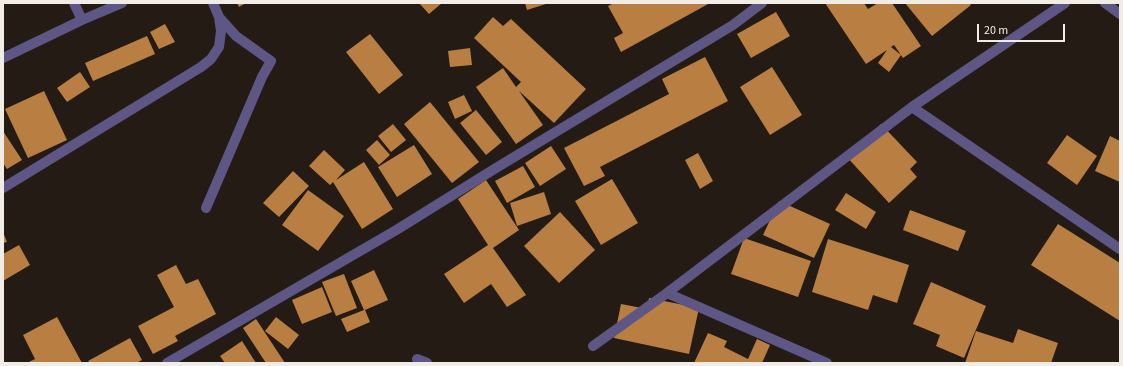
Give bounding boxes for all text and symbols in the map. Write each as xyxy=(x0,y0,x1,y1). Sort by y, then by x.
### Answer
scale bar xyxy=(979,16,1067,42)
text: 20 m xyxy=(984,22,1008,39)

